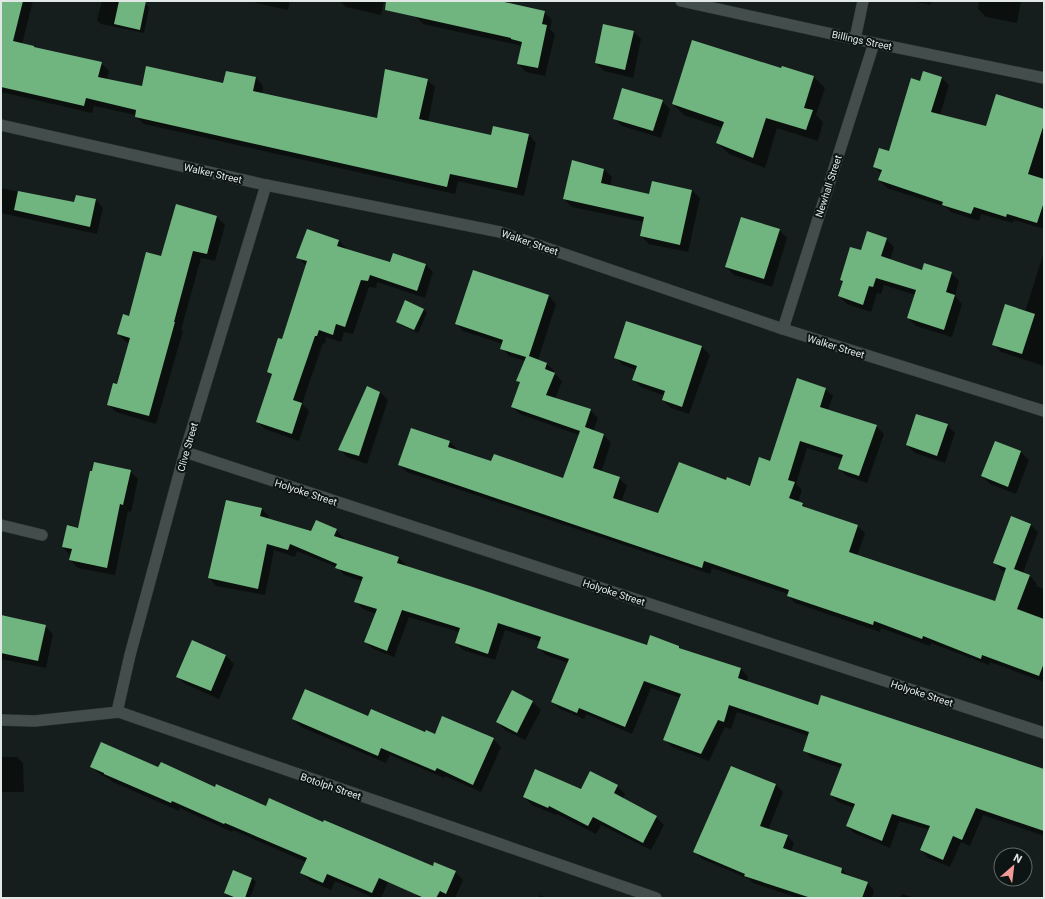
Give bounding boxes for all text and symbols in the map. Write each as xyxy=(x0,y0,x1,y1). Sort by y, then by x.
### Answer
street label: Billings Street xyxy=(831,29,893,52)
street label: Newhall Street xyxy=(813,154,844,219)
street label: Walker Street xyxy=(183,161,243,185)
street label: Walker Street xyxy=(500,228,560,257)
street label: Walker Street xyxy=(806,333,866,360)
street label: Clive Street xyxy=(175,421,200,473)
street label: Holyoke Street xyxy=(273,477,338,508)
street label: Holyoke Street xyxy=(581,577,646,608)
street label: Holyoke Street xyxy=(889,678,954,709)
street label: Botolph Street xyxy=(299,771,363,802)
north arrow xyxy=(993,847,1033,887)
text: N xyxy=(1011,851,1024,866)

